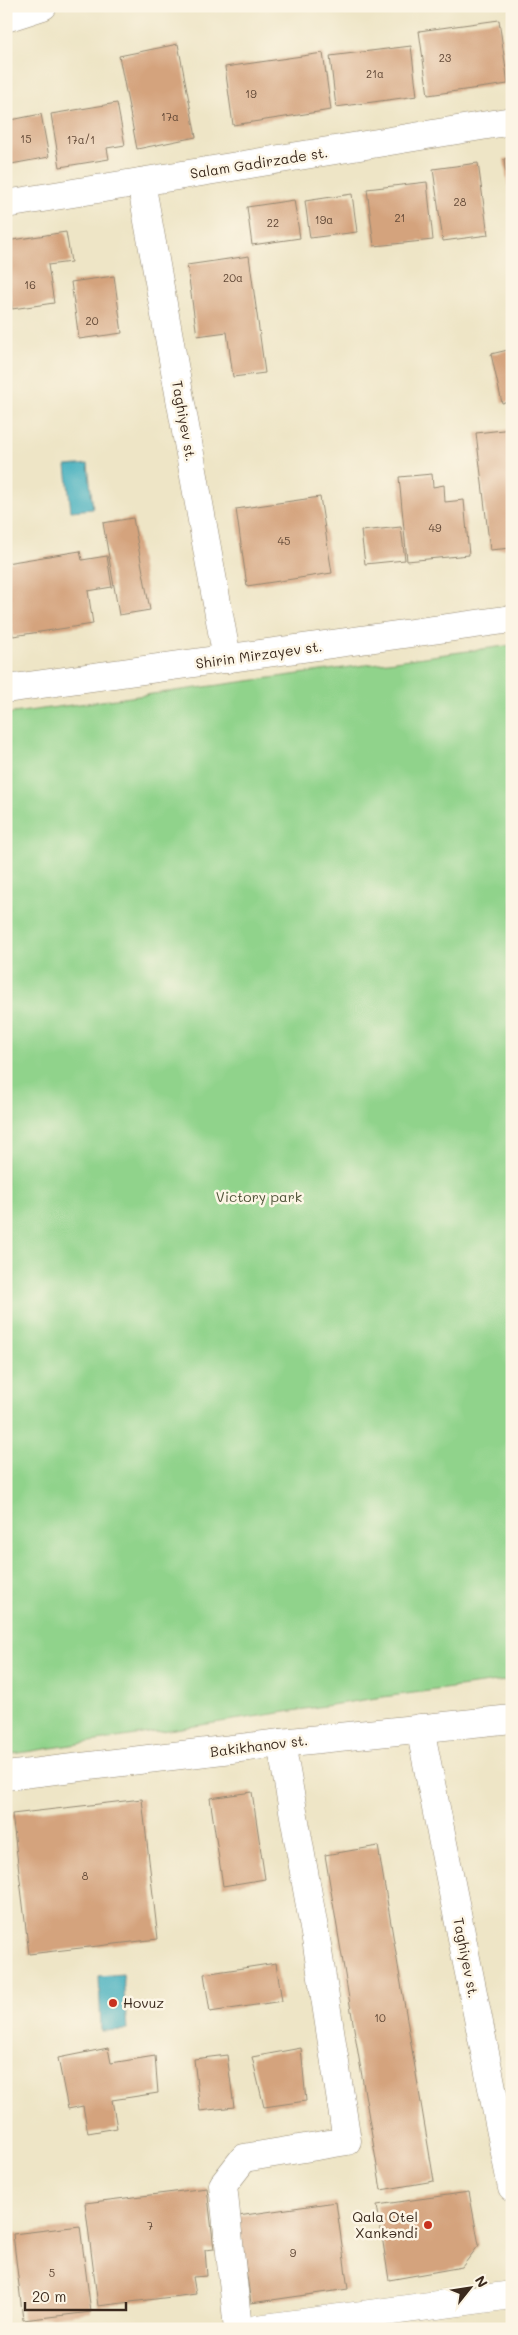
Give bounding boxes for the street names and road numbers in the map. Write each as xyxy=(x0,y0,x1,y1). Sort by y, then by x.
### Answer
street label: Salam Gadirzade st. xyxy=(189,142,329,183)
street label: Taghiyev st. xyxy=(168,379,201,463)
street label: Shirin Mirzayev st. xyxy=(194,636,323,673)
street label: Bakikhanov st. xyxy=(209,1730,309,1761)
street label: Taghiyev st. xyxy=(449,1916,484,2000)

